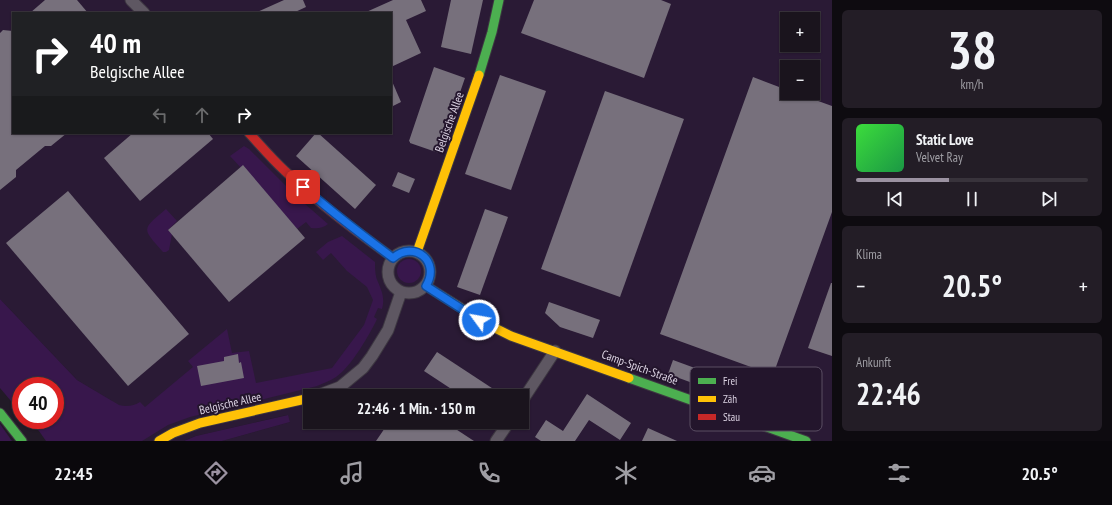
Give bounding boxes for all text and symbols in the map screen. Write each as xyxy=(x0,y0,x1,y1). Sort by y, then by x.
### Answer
map controls xyxy=(780,12,820,100)
button: + xyxy=(780,12,820,52)
text: 38 xyxy=(947,16,997,83)
text: 40 m xyxy=(90,24,141,61)
icon: right xyxy=(24,28,76,80)
text: Belgische Allee xyxy=(90,60,185,83)
button: − xyxy=(780,60,820,100)
text: km/h xyxy=(960,76,984,93)
street label: Belgische Allee xyxy=(431,90,467,154)
icon: left xyxy=(149,104,171,126)
icon: ahead xyxy=(191,104,213,126)
icon: right xyxy=(233,104,255,126)
text: Static Love xyxy=(916,130,974,149)
text: Velvet Ray xyxy=(916,149,963,166)
pin xyxy=(286,170,320,204)
icon: arrive xyxy=(292,176,314,198)
icon: previous xyxy=(884,188,906,210)
icon: pause xyxy=(961,188,983,210)
icon: next xyxy=(1038,188,1060,210)
text: Klima xyxy=(856,246,882,263)
text: 20.5° xyxy=(942,266,1002,305)
text: − xyxy=(856,272,865,300)
text: + xyxy=(1079,272,1088,300)
position arrow xyxy=(458,299,500,341)
street label: Camp-Spich-Straße xyxy=(600,346,680,388)
text: Ankunft xyxy=(856,354,891,371)
legend xyxy=(690,367,822,431)
text: Frei xyxy=(723,374,738,388)
text: 22:46 xyxy=(856,374,921,413)
speed limit sign: 40 xyxy=(12,377,64,429)
street label: Belgische Allee xyxy=(198,389,262,417)
text: Zäh xyxy=(723,392,737,406)
text: 22:46 · 1 Min. · 150 m xyxy=(357,399,475,418)
text: Stau xyxy=(723,410,740,424)
icon: directions xyxy=(202,459,230,487)
icon: music xyxy=(338,459,366,487)
icon: phone xyxy=(475,459,503,487)
icon: climate xyxy=(612,459,640,487)
icon: car xyxy=(748,459,776,487)
icon: filters xyxy=(885,459,913,487)
text: 22:45 xyxy=(54,462,93,485)
text: 20.5° xyxy=(1022,462,1058,485)

